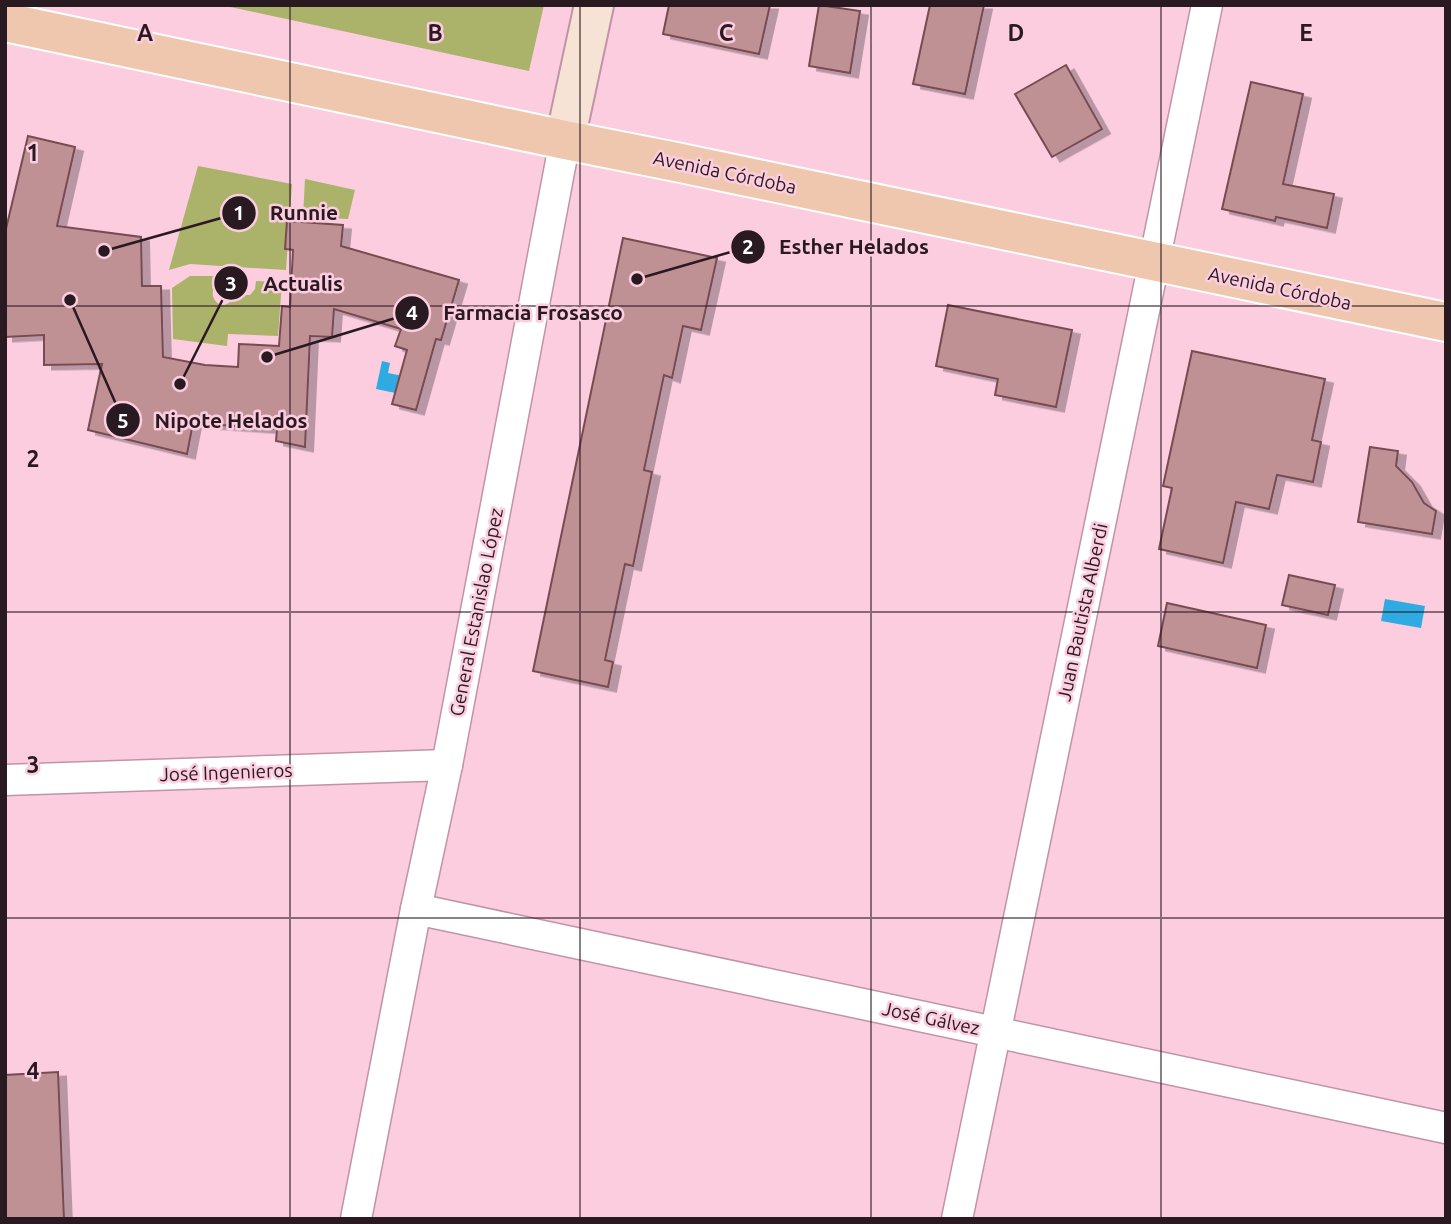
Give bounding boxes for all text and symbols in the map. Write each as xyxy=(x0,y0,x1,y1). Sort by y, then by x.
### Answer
text: A xyxy=(137,20,153,45)
text: B xyxy=(427,20,443,45)
text: C xyxy=(719,20,734,45)
text: D xyxy=(1008,20,1024,45)
text: E xyxy=(1299,20,1313,45)
text: 1 xyxy=(27,140,39,165)
street label: Avenida Córdoba xyxy=(652,146,798,198)
callout: Runnie xyxy=(221,192,353,234)
text: 1 xyxy=(233,200,245,224)
text: Runnie xyxy=(270,200,338,224)
callout: Esther Helados xyxy=(730,226,943,268)
text: 2 xyxy=(742,234,754,258)
text: Esther Helados xyxy=(779,234,929,258)
callout: Actualis xyxy=(214,262,357,304)
street label: Avenida Córdoba xyxy=(1207,262,1353,314)
text: 3 xyxy=(225,271,237,295)
text: Actualis xyxy=(263,271,343,295)
callout: Farmacia Frosasco xyxy=(394,292,637,334)
text: 4 xyxy=(406,300,418,324)
text: Farmacia Frosasco xyxy=(443,300,623,324)
callout: Nipote Helados xyxy=(105,399,321,441)
text: 5 xyxy=(117,408,129,432)
text: Nipote Helados xyxy=(155,408,308,432)
text: 2 xyxy=(27,446,39,471)
street label: General Estanislao López xyxy=(445,506,507,718)
street label: Juan Bautista Alberdi xyxy=(1052,521,1112,703)
text: 3 xyxy=(27,752,39,777)
street label: José Ingenieros xyxy=(159,759,293,785)
street label: José Gálvez xyxy=(880,997,982,1039)
text: 4 xyxy=(27,1058,40,1083)

